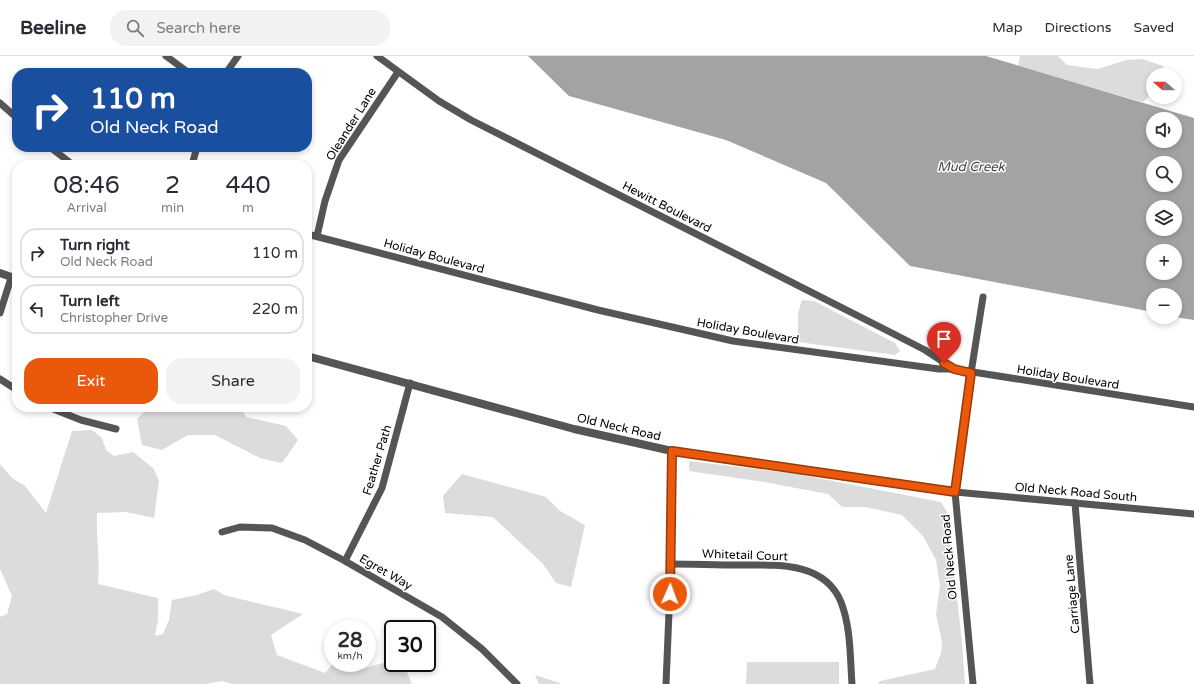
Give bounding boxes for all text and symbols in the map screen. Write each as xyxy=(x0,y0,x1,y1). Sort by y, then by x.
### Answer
search box xyxy=(110,10,390,46)
text: Beeline xyxy=(20,17,86,39)
icon: search xyxy=(124,17,146,39)
text: Search here xyxy=(156,19,241,37)
text: Map xyxy=(992,19,1023,36)
text: Directions xyxy=(1045,19,1112,36)
text: Saved xyxy=(1134,19,1174,36)
north arrow xyxy=(1146,68,1182,104)
map controls xyxy=(1146,68,1182,324)
text: 110 m xyxy=(90,82,176,116)
icon: right xyxy=(24,84,76,136)
street label: Oleander Lane xyxy=(323,85,379,163)
button: sound xyxy=(1146,112,1182,148)
text: Old Neck Road xyxy=(90,116,219,138)
button: search xyxy=(1146,156,1182,192)
water label: Mud Creek xyxy=(937,159,1006,175)
text: 08:46 xyxy=(53,171,120,200)
text: 2 xyxy=(165,171,180,200)
text: 440 xyxy=(225,171,271,200)
street label: Hewitt Boulevard xyxy=(620,179,714,235)
text: Arrival xyxy=(66,200,107,216)
text: min xyxy=(161,200,184,216)
text: m xyxy=(242,200,254,216)
button: layers xyxy=(1146,200,1182,236)
text: Turn right xyxy=(60,236,130,254)
street label: Holiday Boulevard xyxy=(382,236,486,276)
icon: right xyxy=(26,242,48,264)
text: 110 m xyxy=(252,244,298,262)
button: + xyxy=(1146,244,1182,280)
text: Old Neck Road xyxy=(60,254,153,270)
button: − xyxy=(1146,288,1182,324)
text: Turn left xyxy=(60,292,120,310)
icon: left xyxy=(26,298,48,320)
text: 220 m xyxy=(252,300,298,318)
text: Christopher Drive xyxy=(60,310,168,326)
street label: Holiday Boulevard xyxy=(696,315,800,347)
pin xyxy=(927,322,961,363)
icon: arrive xyxy=(933,328,955,350)
button: Exit xyxy=(24,358,158,404)
button: Share xyxy=(166,358,300,404)
street label: Holiday Boulevard xyxy=(1016,362,1120,392)
street label: Old Neck Road xyxy=(576,411,662,443)
street label: Feather Path xyxy=(360,423,394,497)
street label: Old Neck Road South xyxy=(1014,480,1138,504)
street label: Old Neck Road xyxy=(938,514,960,600)
street label: Whitetail Court xyxy=(702,547,789,564)
street label: Egret Way xyxy=(357,551,415,593)
street label: Carriage Lane xyxy=(1062,554,1082,634)
position arrow xyxy=(649,573,691,615)
speed limit sign: 30 xyxy=(384,620,436,672)
text: 28 xyxy=(337,629,363,653)
text: km/h xyxy=(337,650,363,662)

